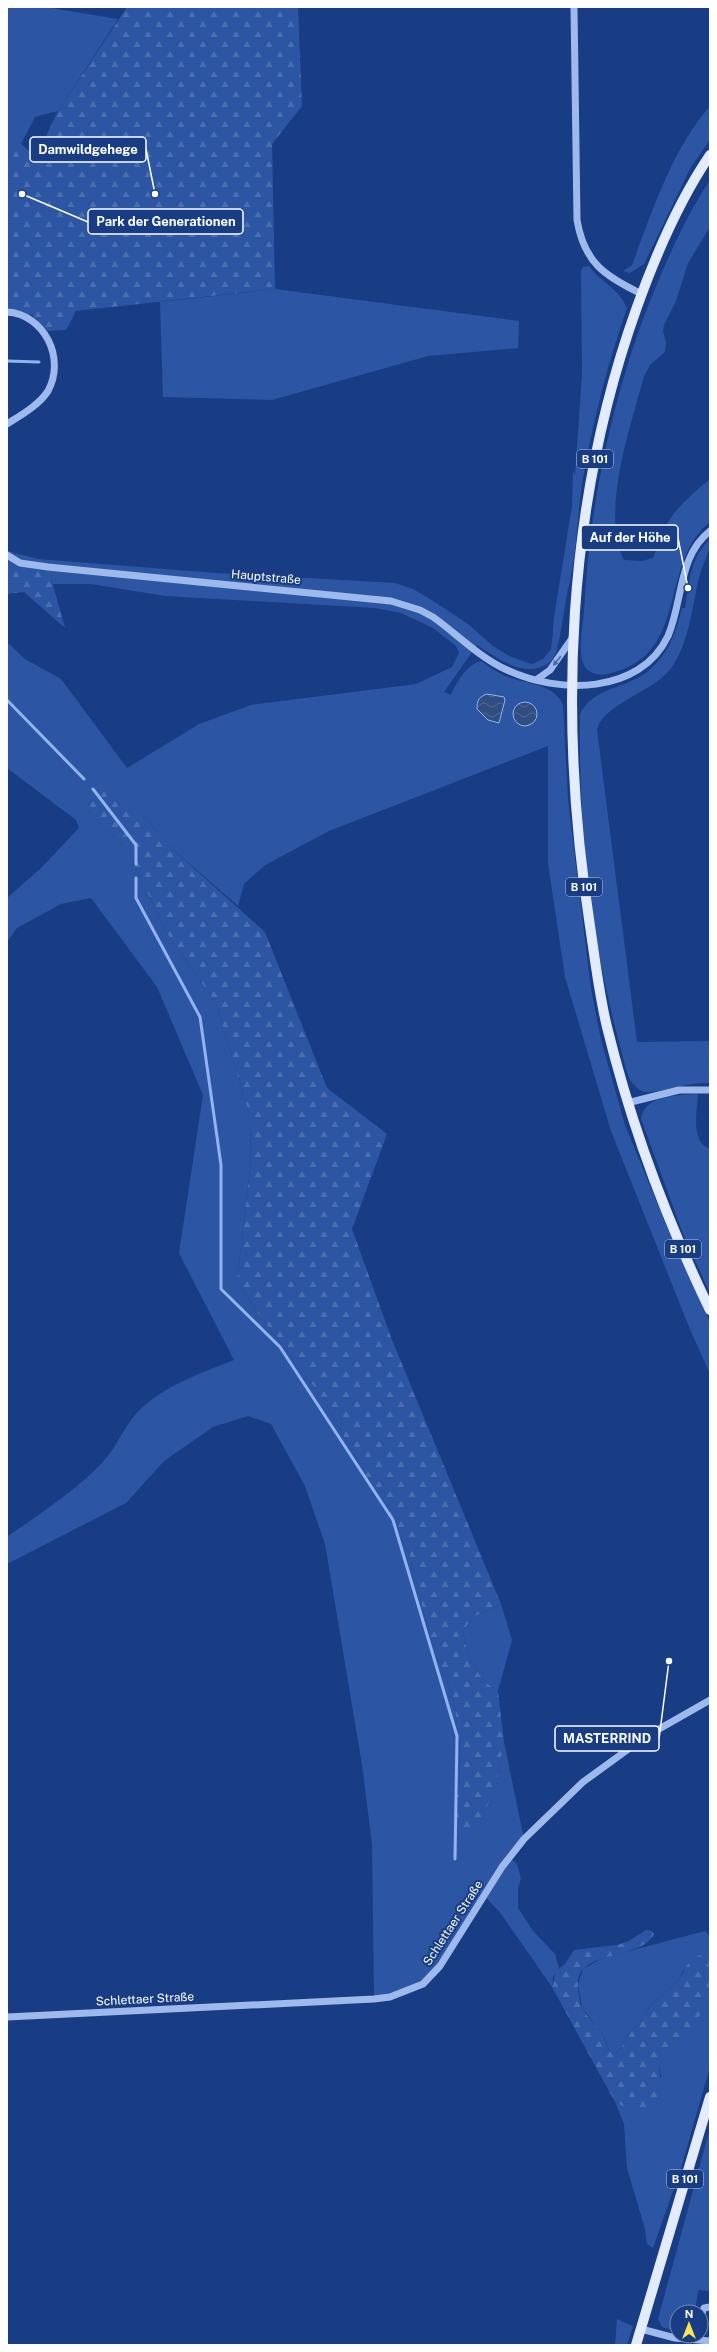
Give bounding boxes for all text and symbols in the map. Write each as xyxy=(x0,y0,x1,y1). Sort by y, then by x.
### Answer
callout: Damwildgehege xyxy=(30,137,146,162)
text: Damwildgehege xyxy=(38,142,138,157)
callout: Park der Generationen xyxy=(88,209,243,234)
text: Park der Generationen xyxy=(96,214,236,229)
road number: B 101 xyxy=(577,450,613,468)
callout: Auf der Höhe xyxy=(581,525,678,550)
text: Auf der Höhe xyxy=(589,530,671,545)
street label: Hauptstraße xyxy=(231,567,302,587)
one-way arrow xyxy=(553,655,562,666)
road number: B 101 xyxy=(566,878,602,896)
road number: B 101 xyxy=(665,1240,701,1258)
callout: MASTERRIND xyxy=(555,1726,659,1751)
text: MASTERRIND xyxy=(563,1731,651,1746)
street label: Schlettaer Straße xyxy=(420,1878,486,1968)
street label: Schlettaer Straße xyxy=(95,1989,195,2009)
road number: B 101 xyxy=(667,2170,703,2188)
north arrow xyxy=(669,2304,709,2344)
text: N xyxy=(685,2308,693,2320)

